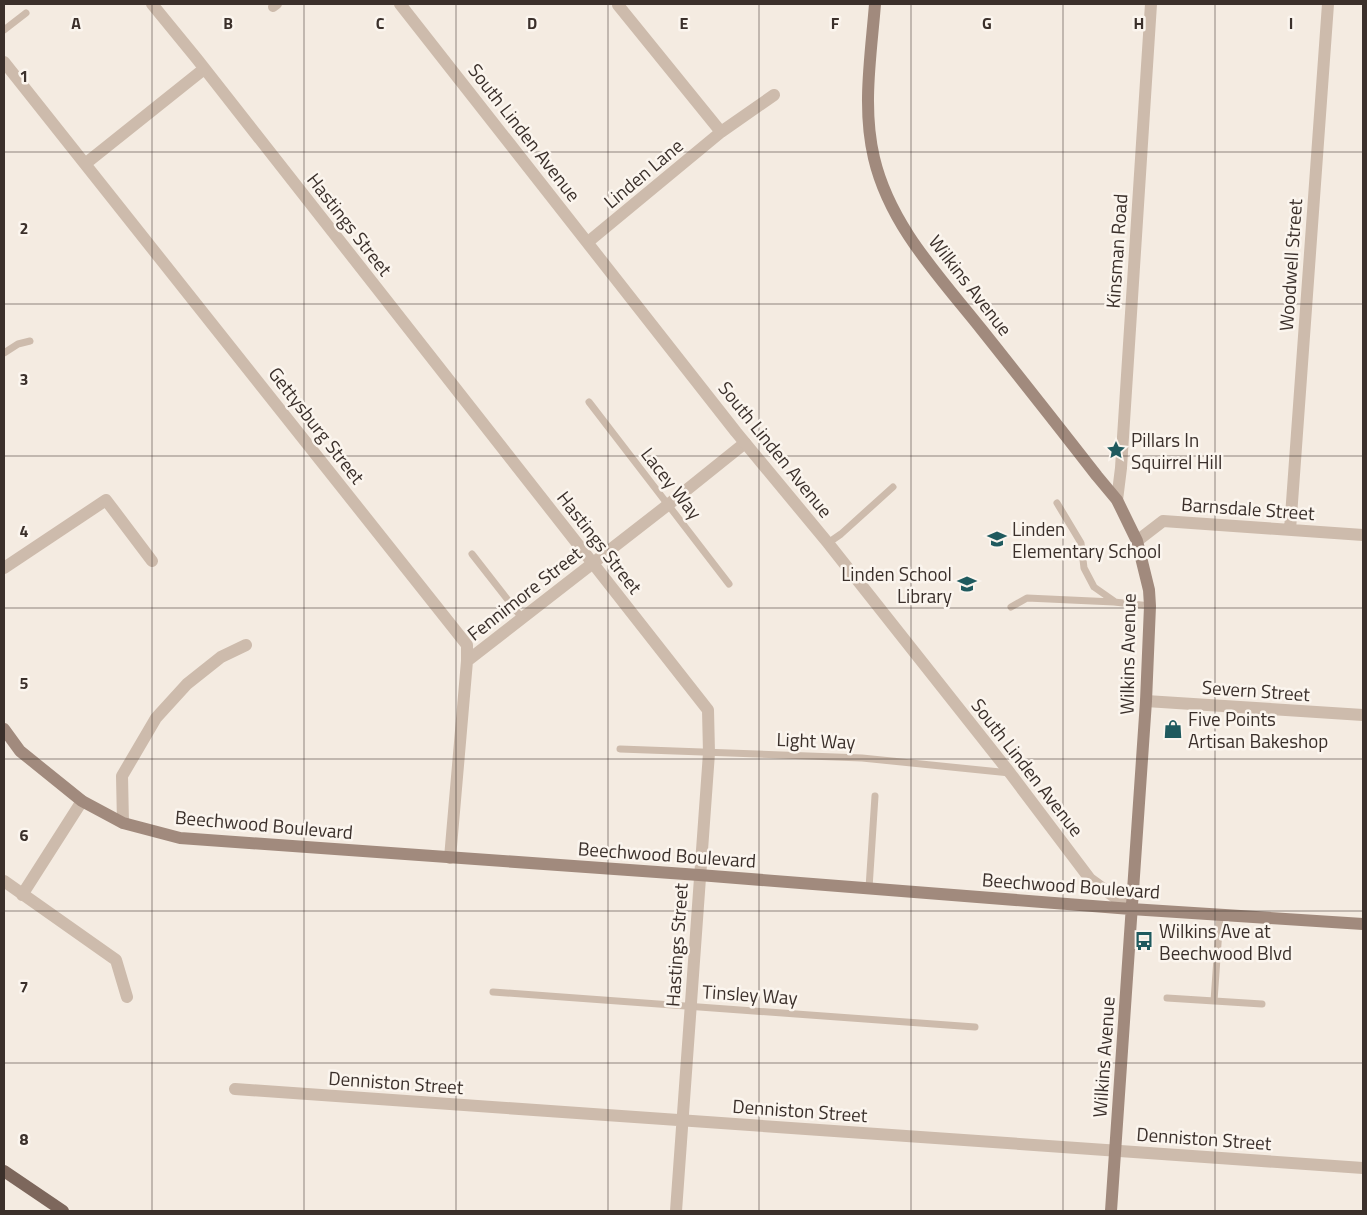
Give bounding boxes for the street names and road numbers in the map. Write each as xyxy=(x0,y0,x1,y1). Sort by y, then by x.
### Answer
street label: South Linden Avenue xyxy=(462,57,588,207)
street label: Linden Lane xyxy=(597,131,689,215)
street label: Hastings Street xyxy=(300,166,400,282)
street label: Kinsman Road xyxy=(1098,193,1134,309)
street label: Woodwell Street xyxy=(1271,198,1309,332)
street label: Wilkins Avenue xyxy=(922,228,1020,342)
street label: Gettysburg Street xyxy=(262,360,372,490)
street label: South Linden Avenue xyxy=(712,374,840,524)
street label: Lacey Way xyxy=(634,441,710,525)
street label: Hastings Street xyxy=(550,484,650,600)
street label: Barnsdale Street xyxy=(1180,489,1316,527)
street label: Fennimore Street xyxy=(460,539,588,647)
street label: Wilkins Avenue xyxy=(1111,593,1143,715)
street label: Severn Street xyxy=(1201,672,1311,708)
street label: South Linden Avenue xyxy=(965,692,1091,842)
street label: Light Way xyxy=(776,724,856,756)
street label: Beechwood Boulevard xyxy=(174,802,354,846)
street label: Beechwood Boulevard xyxy=(577,833,757,875)
street label: Beechwood Boulevard xyxy=(981,864,1161,906)
street label: Hastings Street xyxy=(657,882,695,1008)
street label: Tinsley Way xyxy=(701,976,799,1012)
street label: Wilkins Avenue xyxy=(1084,995,1122,1119)
street label: Denniston Street xyxy=(327,1063,465,1101)
street label: Denniston Street xyxy=(731,1091,869,1129)
street label: Denniston Street xyxy=(1135,1119,1273,1157)

